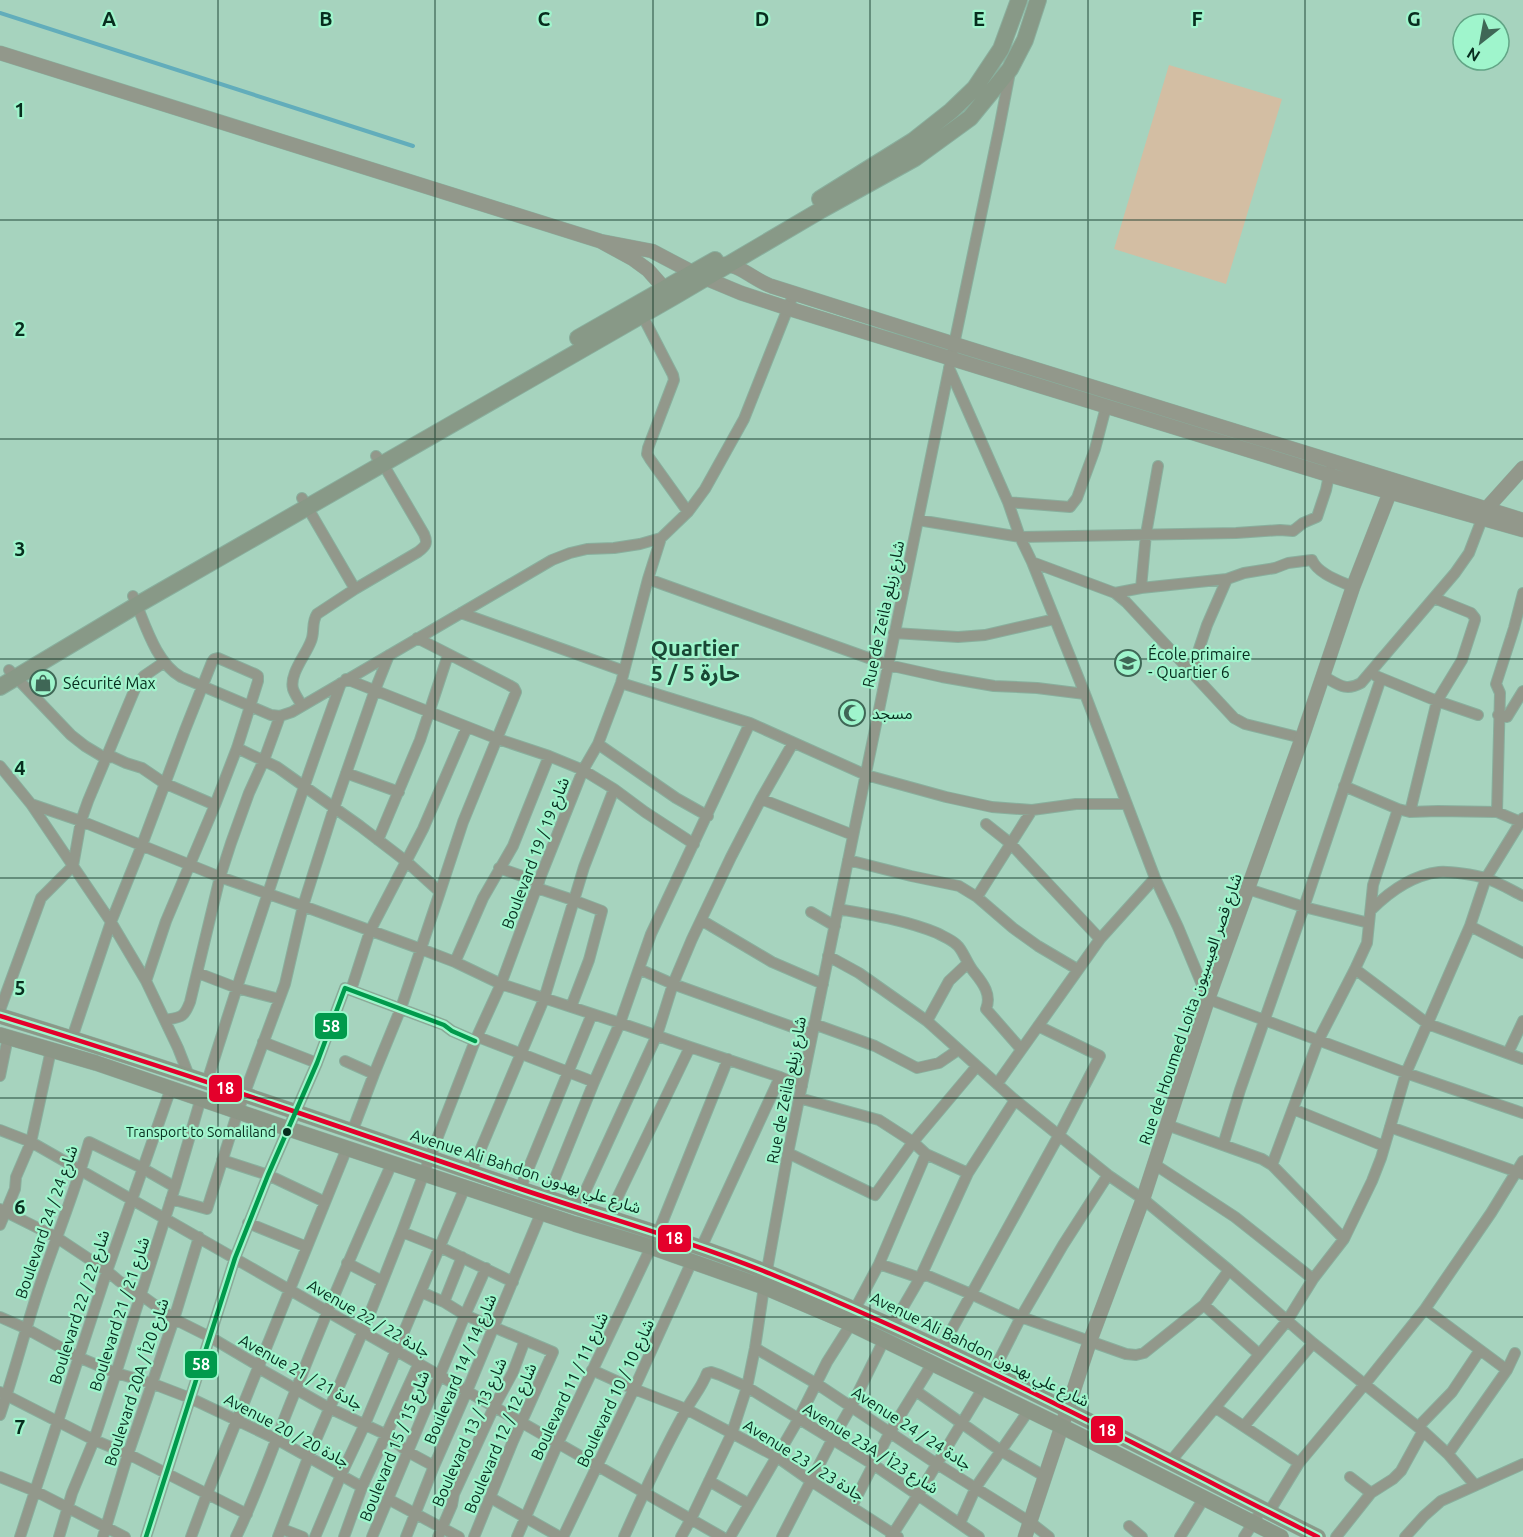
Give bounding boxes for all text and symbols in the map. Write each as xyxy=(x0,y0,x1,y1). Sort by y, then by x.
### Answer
text: A xyxy=(102,7,116,30)
text: B xyxy=(319,7,333,30)
text: C xyxy=(538,7,551,30)
text: D xyxy=(755,7,769,30)
text: E xyxy=(973,7,985,30)
text: F xyxy=(1191,7,1203,30)
text: G xyxy=(1407,7,1421,30)
north arrow xyxy=(1451,12,1511,72)
text: N xyxy=(1464,44,1483,66)
text: 1 xyxy=(14,98,26,121)
text: 2 xyxy=(14,317,26,340)
text: 3 xyxy=(14,537,26,560)
street label: Rue de Zeila شارع زيلع xyxy=(859,539,911,690)
district label: Quartier 5 / حارة 5 xyxy=(650,635,740,687)
place label: École primaire - Quartier 6 xyxy=(1148,643,1251,681)
school or university icon: École primaire - Quartier 6 xyxy=(1113,648,1143,678)
shop icon: Sécurité Max xyxy=(28,668,58,698)
place label: Sécurité Max xyxy=(63,674,156,692)
mosque icon: مسجد xyxy=(837,698,867,728)
place label: مسجد xyxy=(872,704,913,722)
text: 4 xyxy=(14,756,26,779)
street label: Boulevard 19 / شارع 19 xyxy=(498,775,576,933)
street label: Rue de Houmed Loita شارع قصر العيسيون xyxy=(1135,871,1249,1148)
text: 5 xyxy=(14,976,26,999)
line badge: 58 xyxy=(314,1012,348,1040)
street label: Rue de Zeila شارع زيلع xyxy=(763,1015,813,1166)
text: 58 xyxy=(322,1017,340,1035)
line badge: 18 xyxy=(208,1074,243,1103)
text: 18 xyxy=(216,1079,234,1097)
place label: Transport to Somaliland xyxy=(126,1124,276,1140)
street label: Avenue Ali Bahdon شارع علي بهدون xyxy=(407,1125,643,1221)
marker: Transport to Somaliland xyxy=(281,1126,293,1138)
street label: Boulevard 24 / شارع 24 xyxy=(11,1143,84,1302)
text: 6 xyxy=(14,1195,26,1218)
line badge: 18 xyxy=(657,1224,692,1253)
street label: Boulevard 22 / شارع 22 xyxy=(46,1228,116,1388)
text: 18 xyxy=(665,1229,683,1247)
street label: Boulevard 21 / شارع 21 xyxy=(86,1235,156,1395)
street label: Avenue 22 / جادة 22 xyxy=(304,1276,434,1360)
street label: Avenue Ali Bahdon شارع علي بهدون xyxy=(866,1288,1092,1413)
street label: Boulevard 14 / شارع 14 xyxy=(420,1291,503,1448)
street label: Boulevard 20A / شارع 20أ xyxy=(100,1296,175,1469)
street label: Boulevard 11 / شارع 11 xyxy=(527,1309,615,1464)
street label: Boulevard 10 / شارع 10 xyxy=(573,1316,661,1471)
street label: Avenue 21 / جادة 21 xyxy=(236,1330,366,1414)
line badge: 58 xyxy=(184,1350,218,1379)
text: 58 xyxy=(192,1355,210,1373)
street label: Boulevard 13 / شارع 13 xyxy=(428,1355,514,1511)
street label: Boulevard 12 / شارع 12 xyxy=(460,1360,543,1517)
street label: Boulevard 15 / شارع 15 xyxy=(356,1368,436,1525)
street label: Avenue 24 / جادة 24 xyxy=(849,1383,975,1473)
street label: Avenue 20 / جادة 20 xyxy=(222,1389,352,1471)
street label: Avenue 23A / شارع 23أ xyxy=(798,1399,942,1500)
text: 7 xyxy=(14,1415,26,1438)
line badge: 18 xyxy=(1090,1415,1124,1444)
street label: Avenue 23 / جادة 23 xyxy=(740,1416,868,1504)
text: 18 xyxy=(1098,1421,1116,1439)

